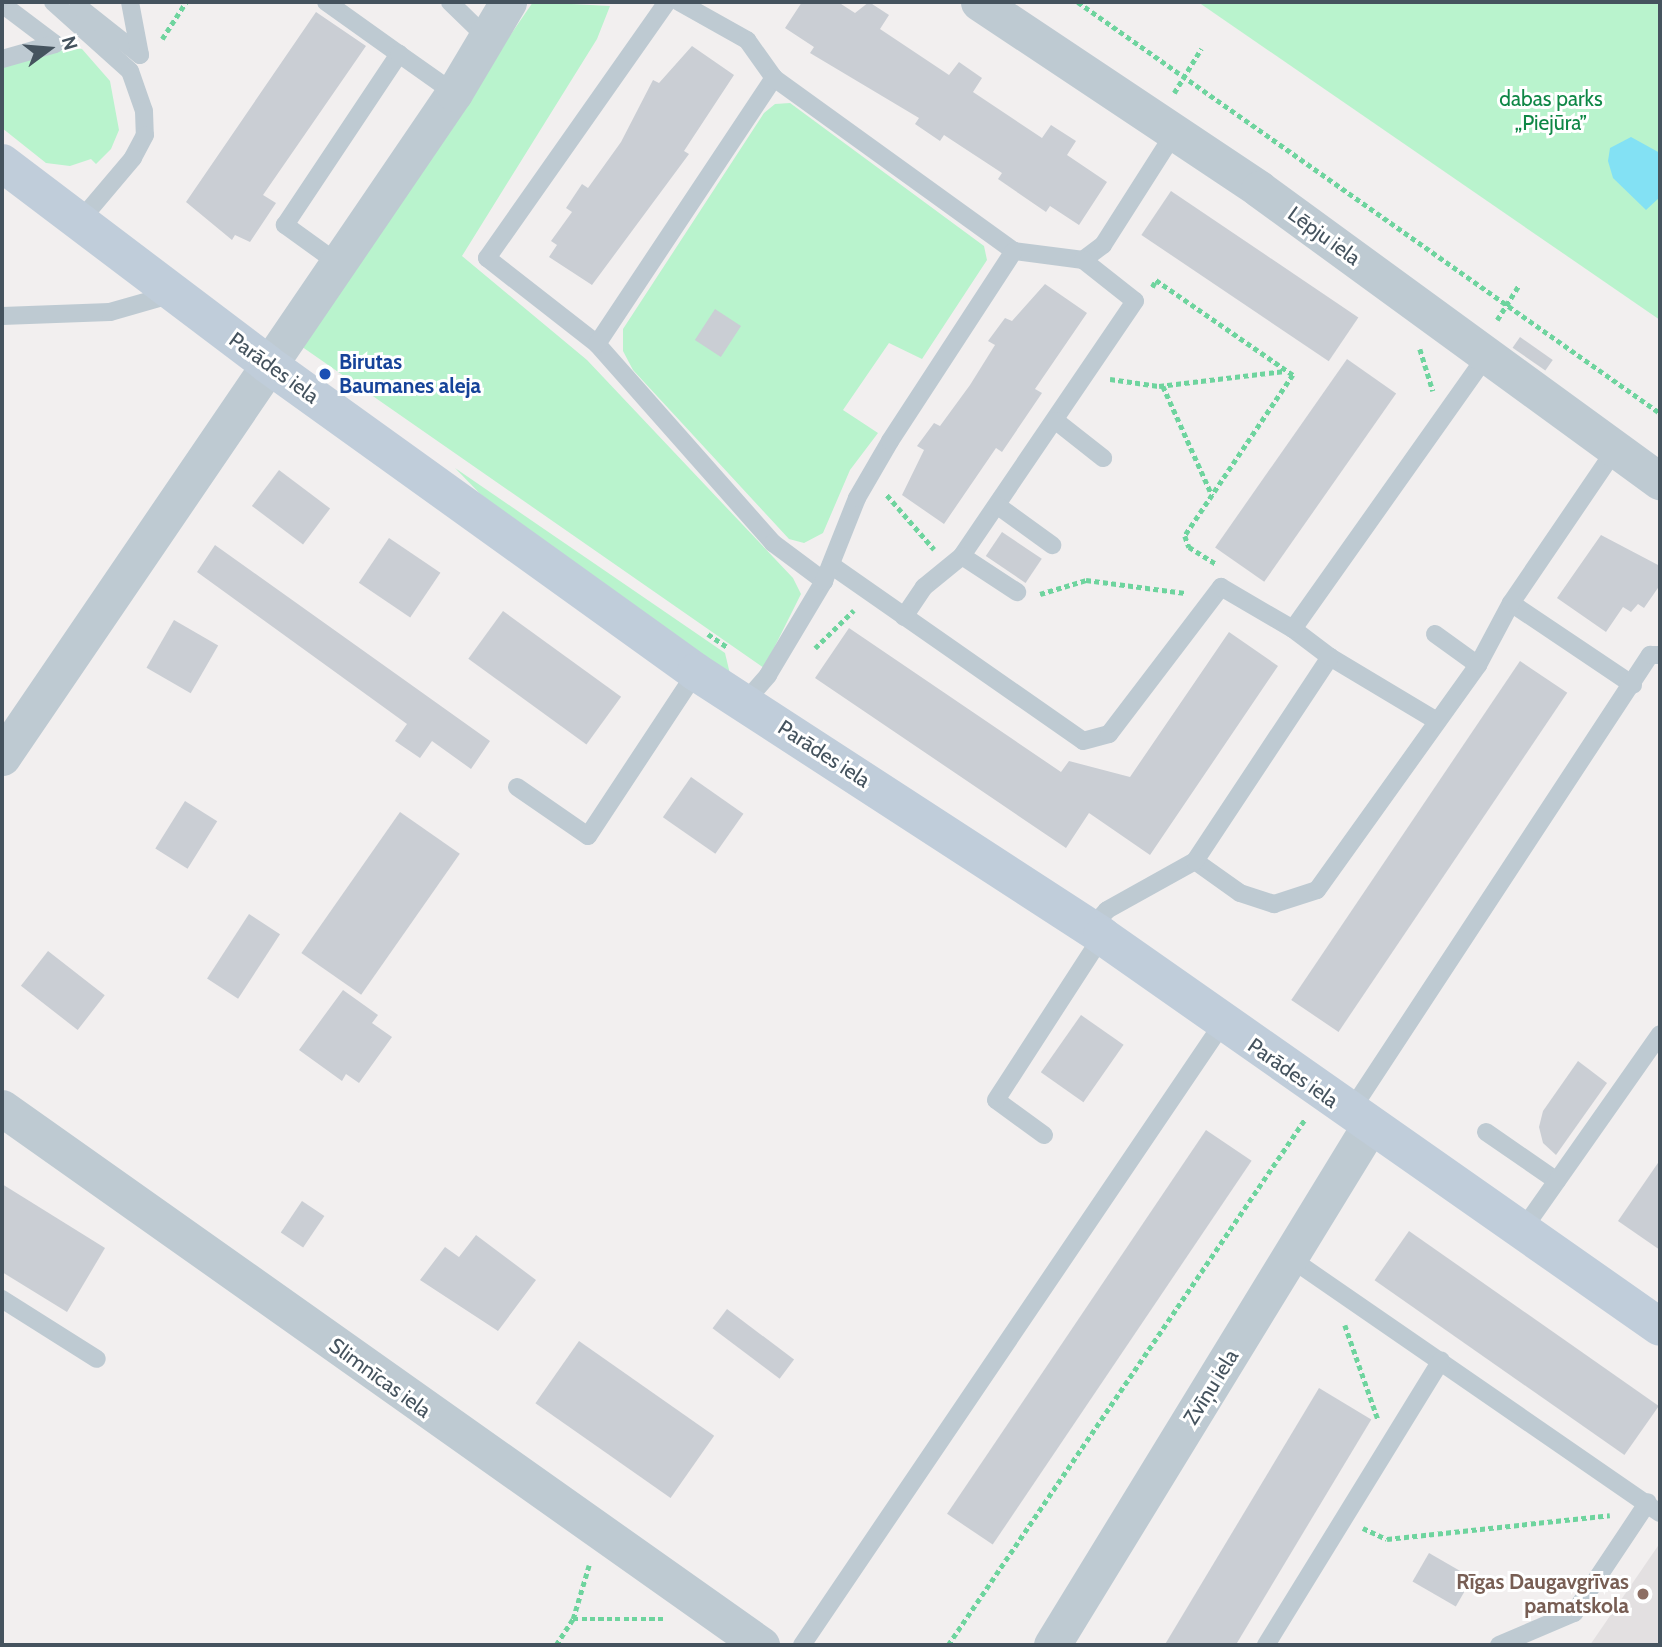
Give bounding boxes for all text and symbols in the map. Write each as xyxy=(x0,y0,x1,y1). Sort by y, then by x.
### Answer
north arrow xyxy=(14,14,84,84)
text: N xyxy=(57,33,83,53)
park label: dabas parks „Piejūra” xyxy=(1499,86,1603,136)
street label: Lēpju iela xyxy=(1283,201,1365,271)
street label: Parādes iela xyxy=(224,327,324,409)
place label: Birutas Baumanes aleja xyxy=(339,349,481,399)
marker: Birutas Baumanes aleja xyxy=(317,366,333,382)
street label: Parādes iela xyxy=(773,715,875,793)
street label: Parādes iela xyxy=(1243,1033,1343,1113)
street label: Slimnīcas iela xyxy=(324,1333,436,1423)
street label: Zvīņu iela xyxy=(1178,1345,1244,1429)
place label: Rīgas Daugavgrīvas pamatskola xyxy=(1456,1569,1629,1619)
marker: Rīgas Daugavgrīvas pamatskola xyxy=(1635,1586,1651,1602)

